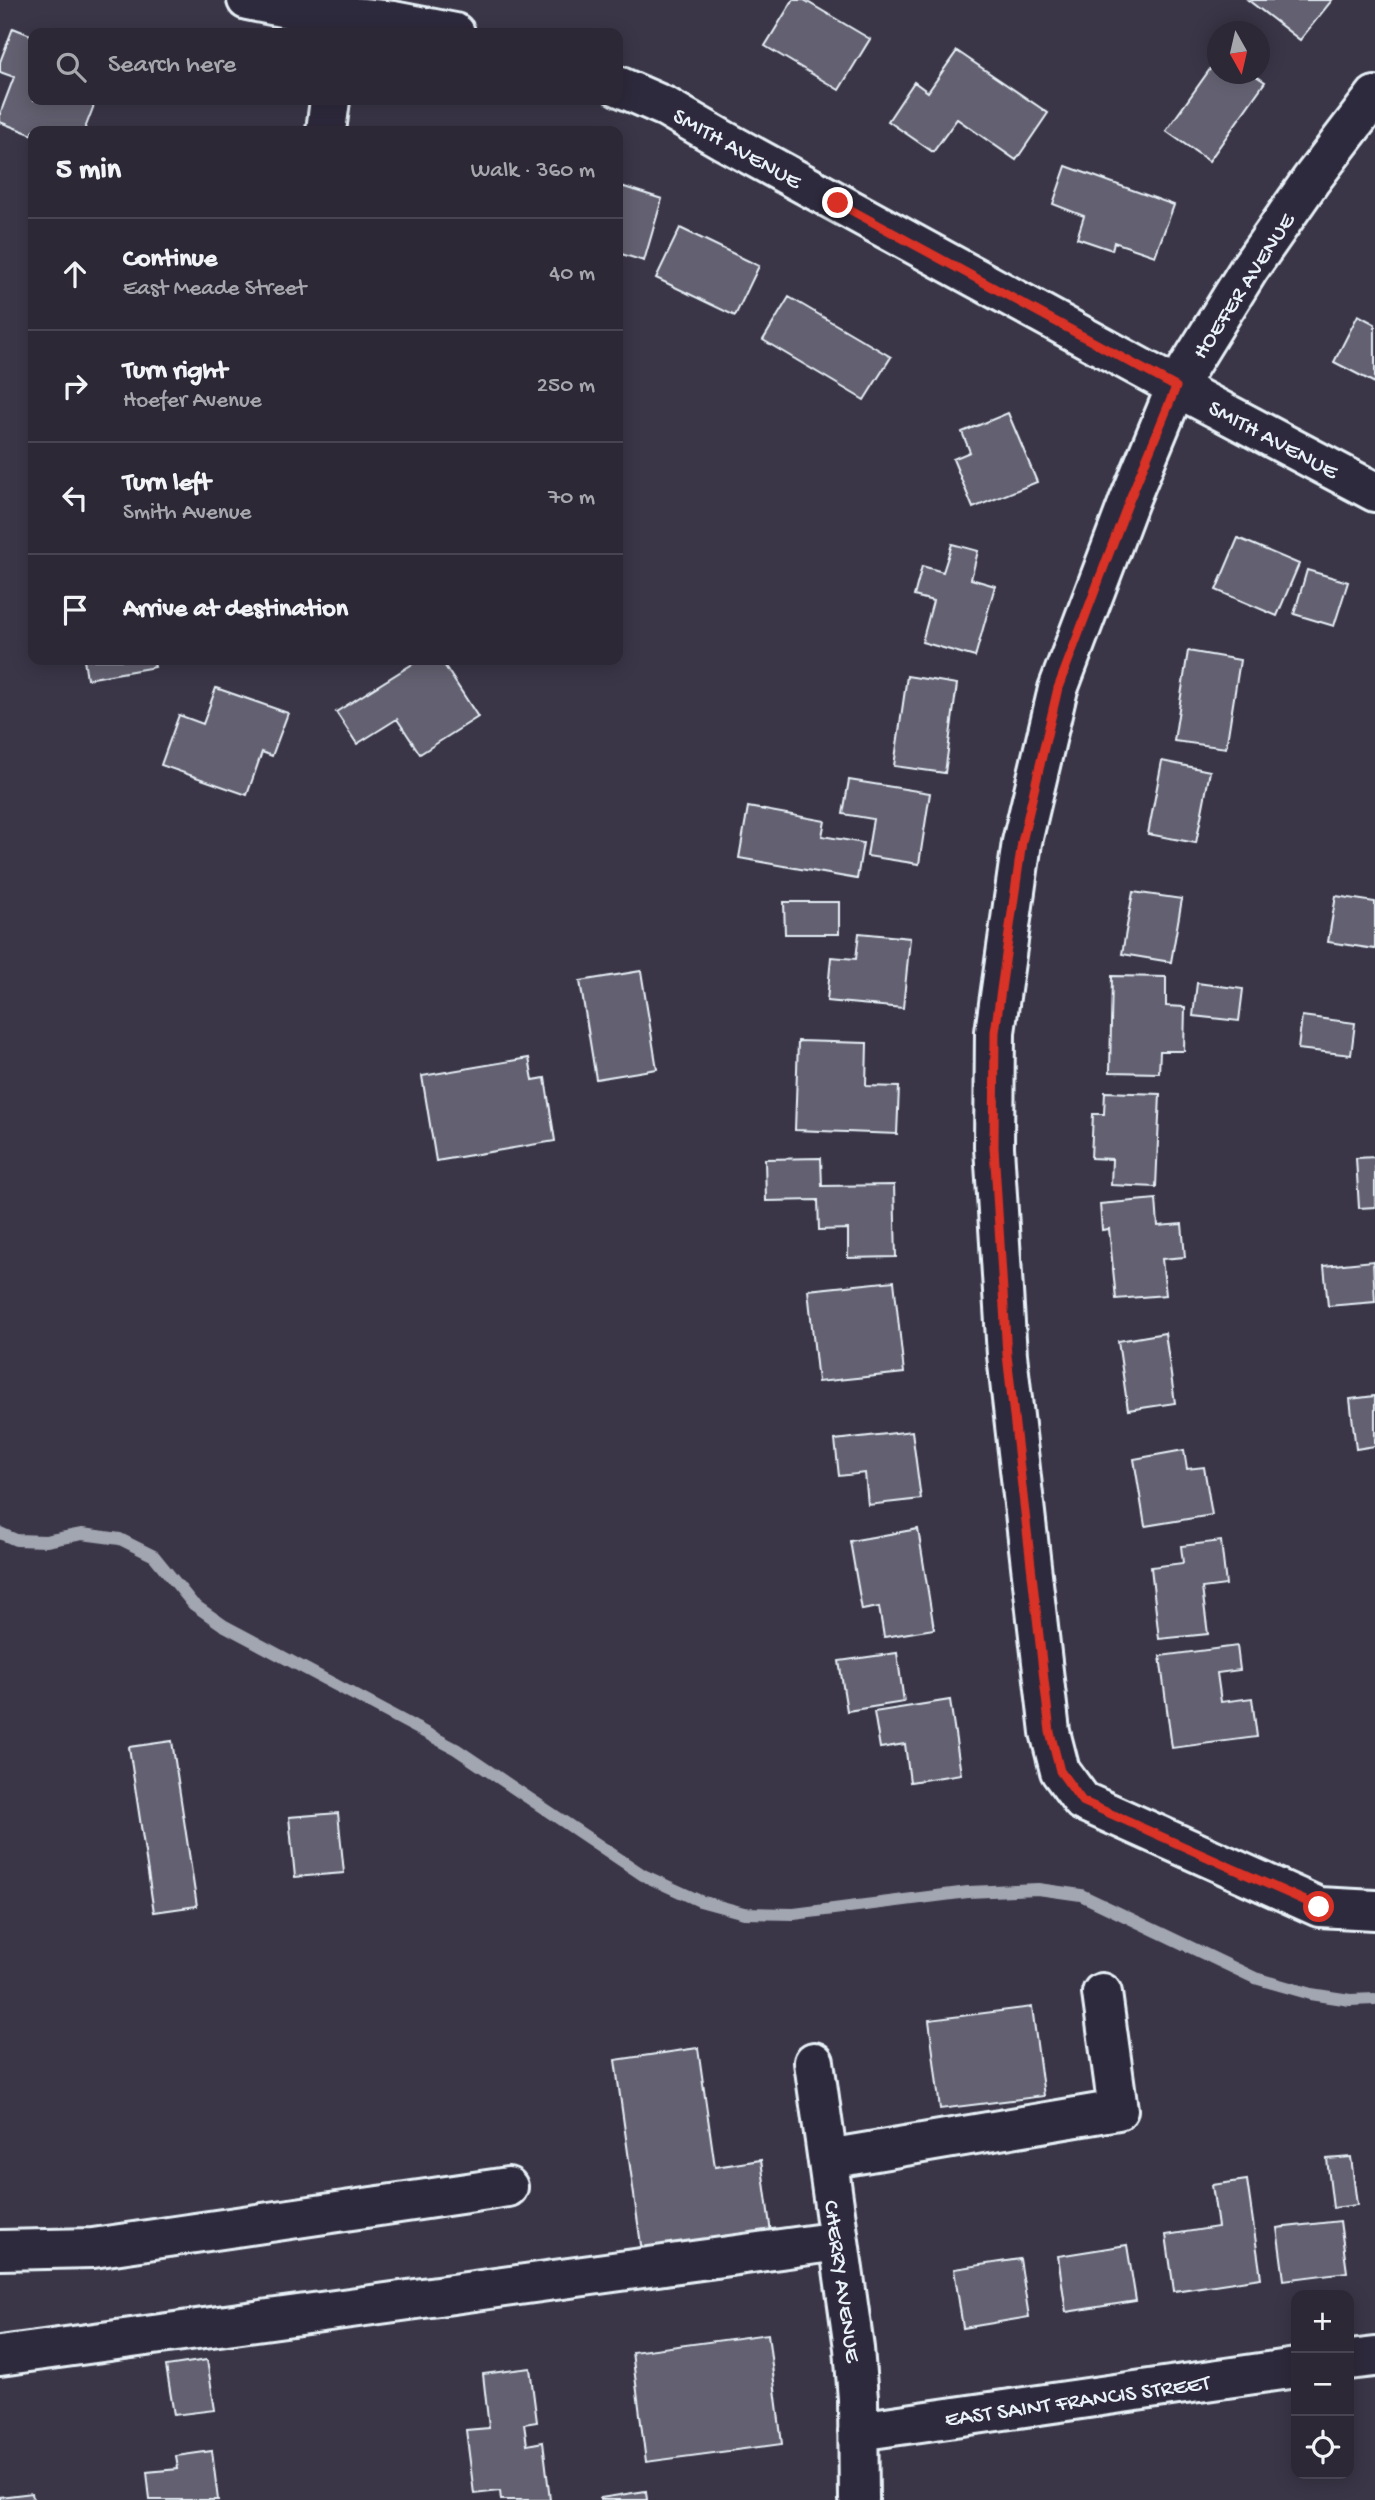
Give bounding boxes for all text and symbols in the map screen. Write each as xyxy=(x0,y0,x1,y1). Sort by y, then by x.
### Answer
north arrow xyxy=(1207,21,1270,84)
search box xyxy=(28,28,623,105)
icon: search xyxy=(52,48,90,86)
text: Search here xyxy=(108,51,236,82)
street label: SMITH AVENUE xyxy=(667,104,807,197)
text: 5 min xyxy=(56,154,121,189)
text: Walk · 360 m xyxy=(471,158,595,185)
route end xyxy=(822,187,853,218)
street label: HOEFER AVENUE xyxy=(1188,208,1303,365)
text: Continue xyxy=(123,245,217,276)
icon: ahead xyxy=(56,255,94,293)
text: 40 m xyxy=(549,261,595,288)
text: East Meade Street xyxy=(123,276,306,303)
text: Turn right xyxy=(123,357,227,388)
icon: right xyxy=(56,367,94,405)
text: 250 m xyxy=(537,373,595,400)
text: Hoefer Avenue xyxy=(123,388,262,415)
street label: SMITH AVENUE xyxy=(1203,396,1343,487)
text: Turn left xyxy=(123,469,211,500)
icon: left xyxy=(56,479,94,517)
text: 70 m xyxy=(548,485,595,512)
text: Smith Avenue xyxy=(123,500,251,527)
icon: arrive xyxy=(56,591,94,629)
text: Arrive at destination xyxy=(123,595,348,626)
route start xyxy=(1303,1891,1334,1922)
street label: CHERRY AVENUE xyxy=(816,2199,866,2366)
map controls xyxy=(1291,2290,1354,2479)
button: + xyxy=(1291,2290,1354,2353)
button: − xyxy=(1291,2353,1354,2416)
street label: EAST SAINT FRANCIS STREET xyxy=(943,2370,1213,2434)
button: locate xyxy=(1291,2416,1354,2479)

